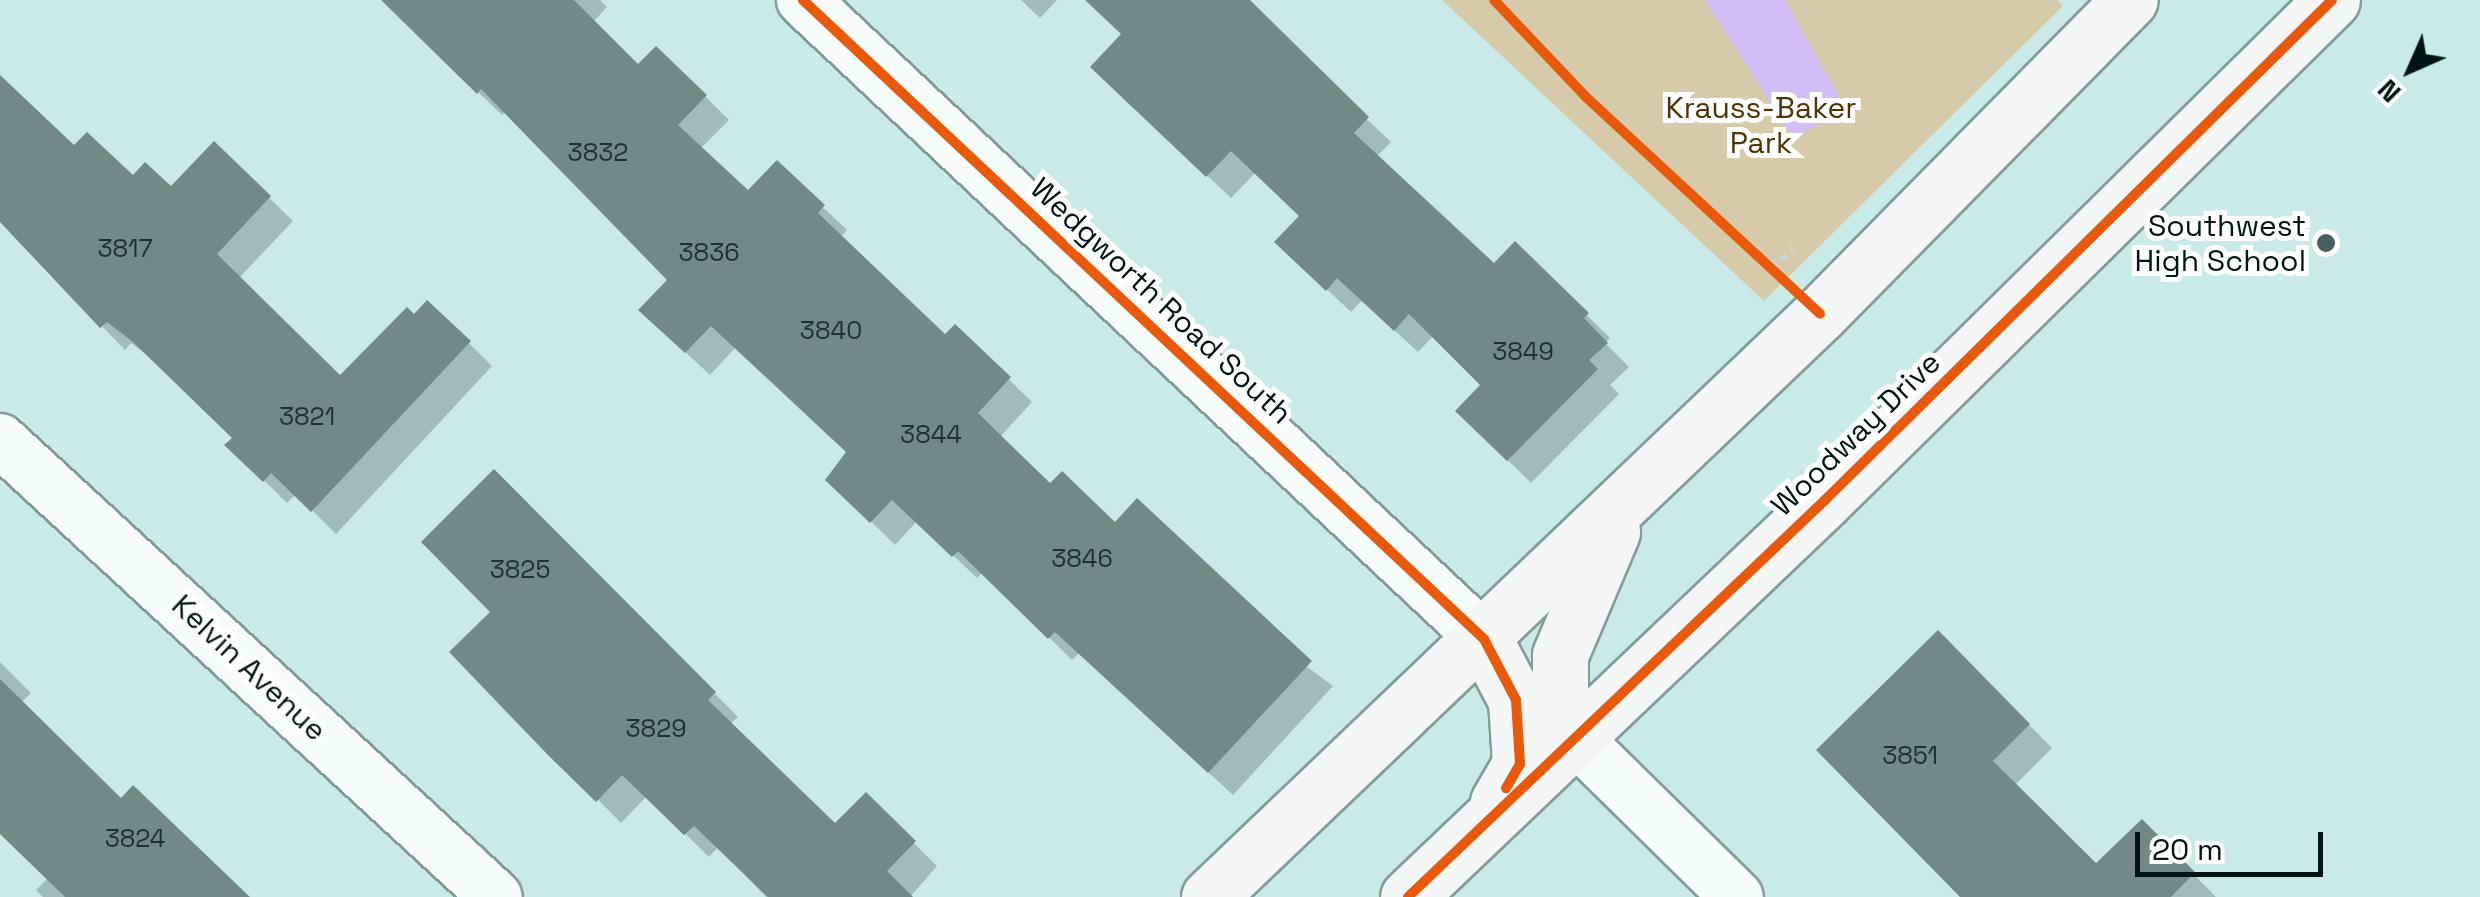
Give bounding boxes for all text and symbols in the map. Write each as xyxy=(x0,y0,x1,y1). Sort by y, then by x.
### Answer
north arrow xyxy=(2360,20,2460,120)
text: N xyxy=(2369,72,2408,111)
park label: Krauss-Baker Park xyxy=(1665,90,1857,160)
house number: 3832 xyxy=(568,137,628,167)
street label: Wedgworth Road South xyxy=(1023,170,1299,432)
place label: Southwest High School xyxy=(2134,208,2306,278)
marker: Southwest High School xyxy=(2315,232,2337,254)
house number: 3817 xyxy=(97,233,153,263)
house number: 3836 xyxy=(678,237,740,267)
house number: 3840 xyxy=(800,315,862,345)
house number: 3849 xyxy=(1492,336,1554,366)
street label: Woodway Drive xyxy=(1764,344,1948,524)
house number: 3821 xyxy=(279,401,335,431)
house number: 3844 xyxy=(900,419,962,449)
house number: 3846 xyxy=(1051,543,1113,573)
house number: 3825 xyxy=(490,554,550,584)
street label: Kelvin Avenue xyxy=(164,587,334,749)
house number: 3829 xyxy=(626,713,686,743)
house number: 3851 xyxy=(1882,740,1938,770)
scale bar xyxy=(2140,812,2328,874)
house number: 3824 xyxy=(105,823,165,853)
text: 20 m xyxy=(2152,830,2223,869)

